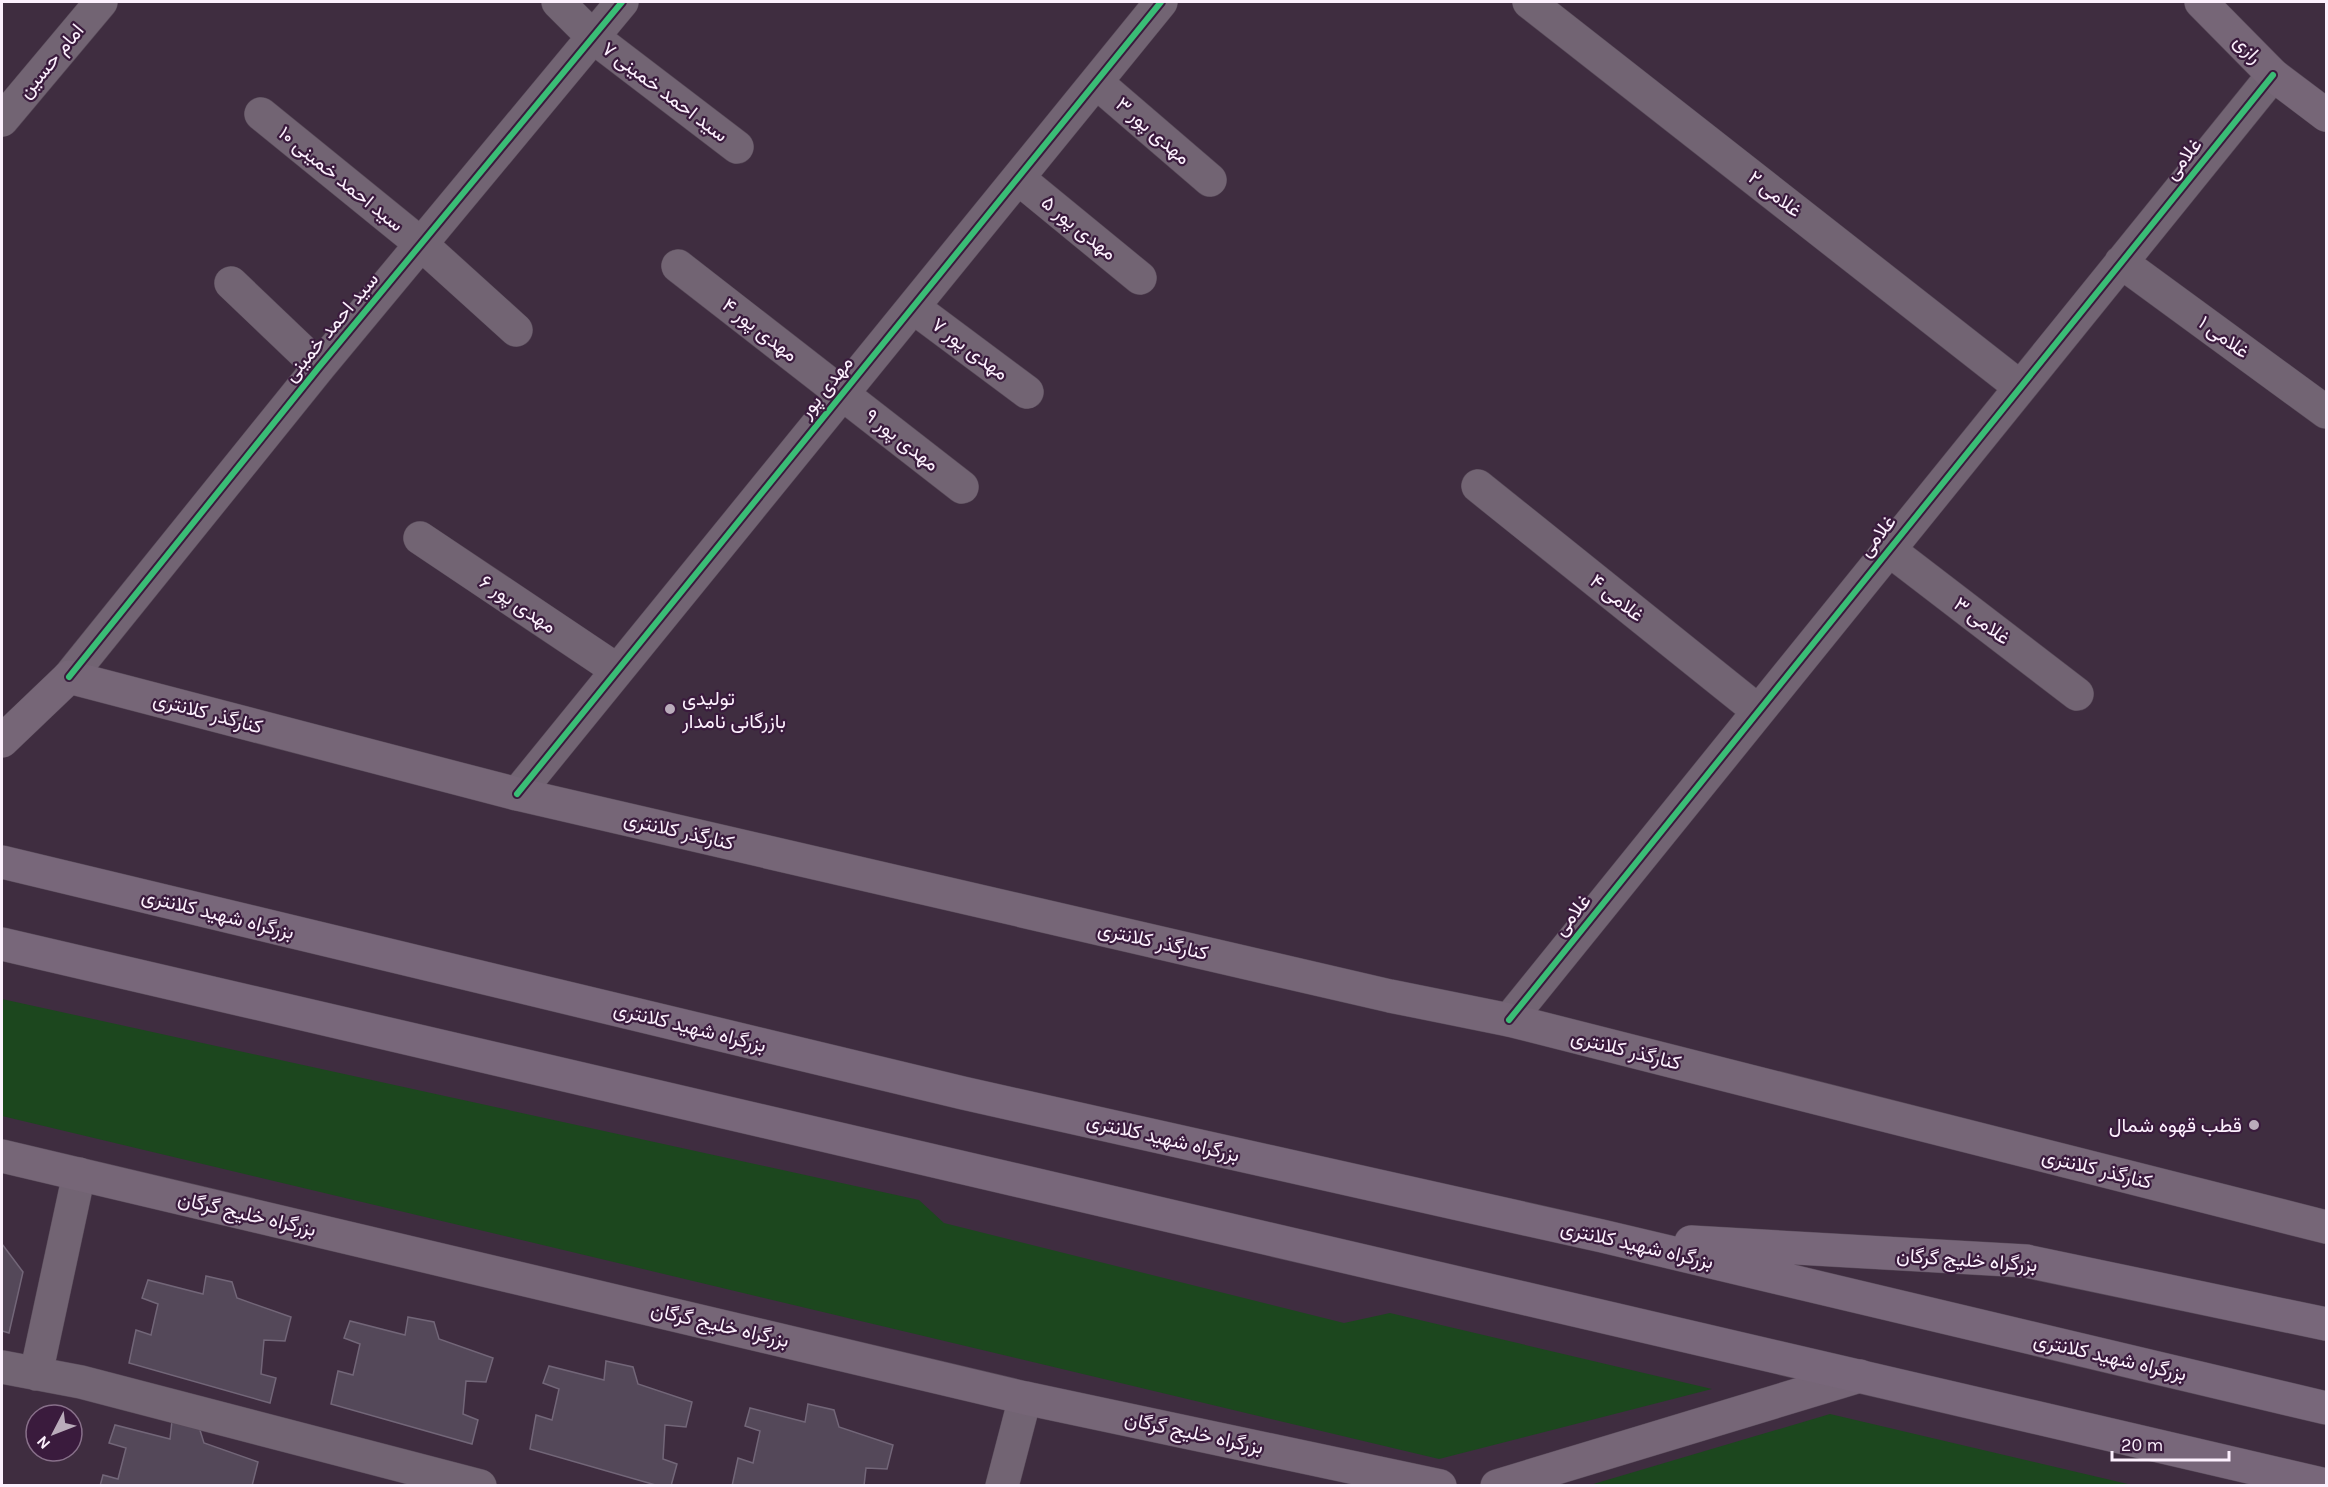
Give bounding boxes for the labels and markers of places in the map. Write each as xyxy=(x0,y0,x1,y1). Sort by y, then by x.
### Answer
place label: تولیدی بازرگانی نامدار xyxy=(681,687,786,734)
marker: تولیدی بازرگانی نامدار xyxy=(663,702,677,716)
place label: قطب قهوه شمال xyxy=(2109,1114,2242,1138)
marker: قطب قهوه شمال xyxy=(2247,1118,2261,1132)

